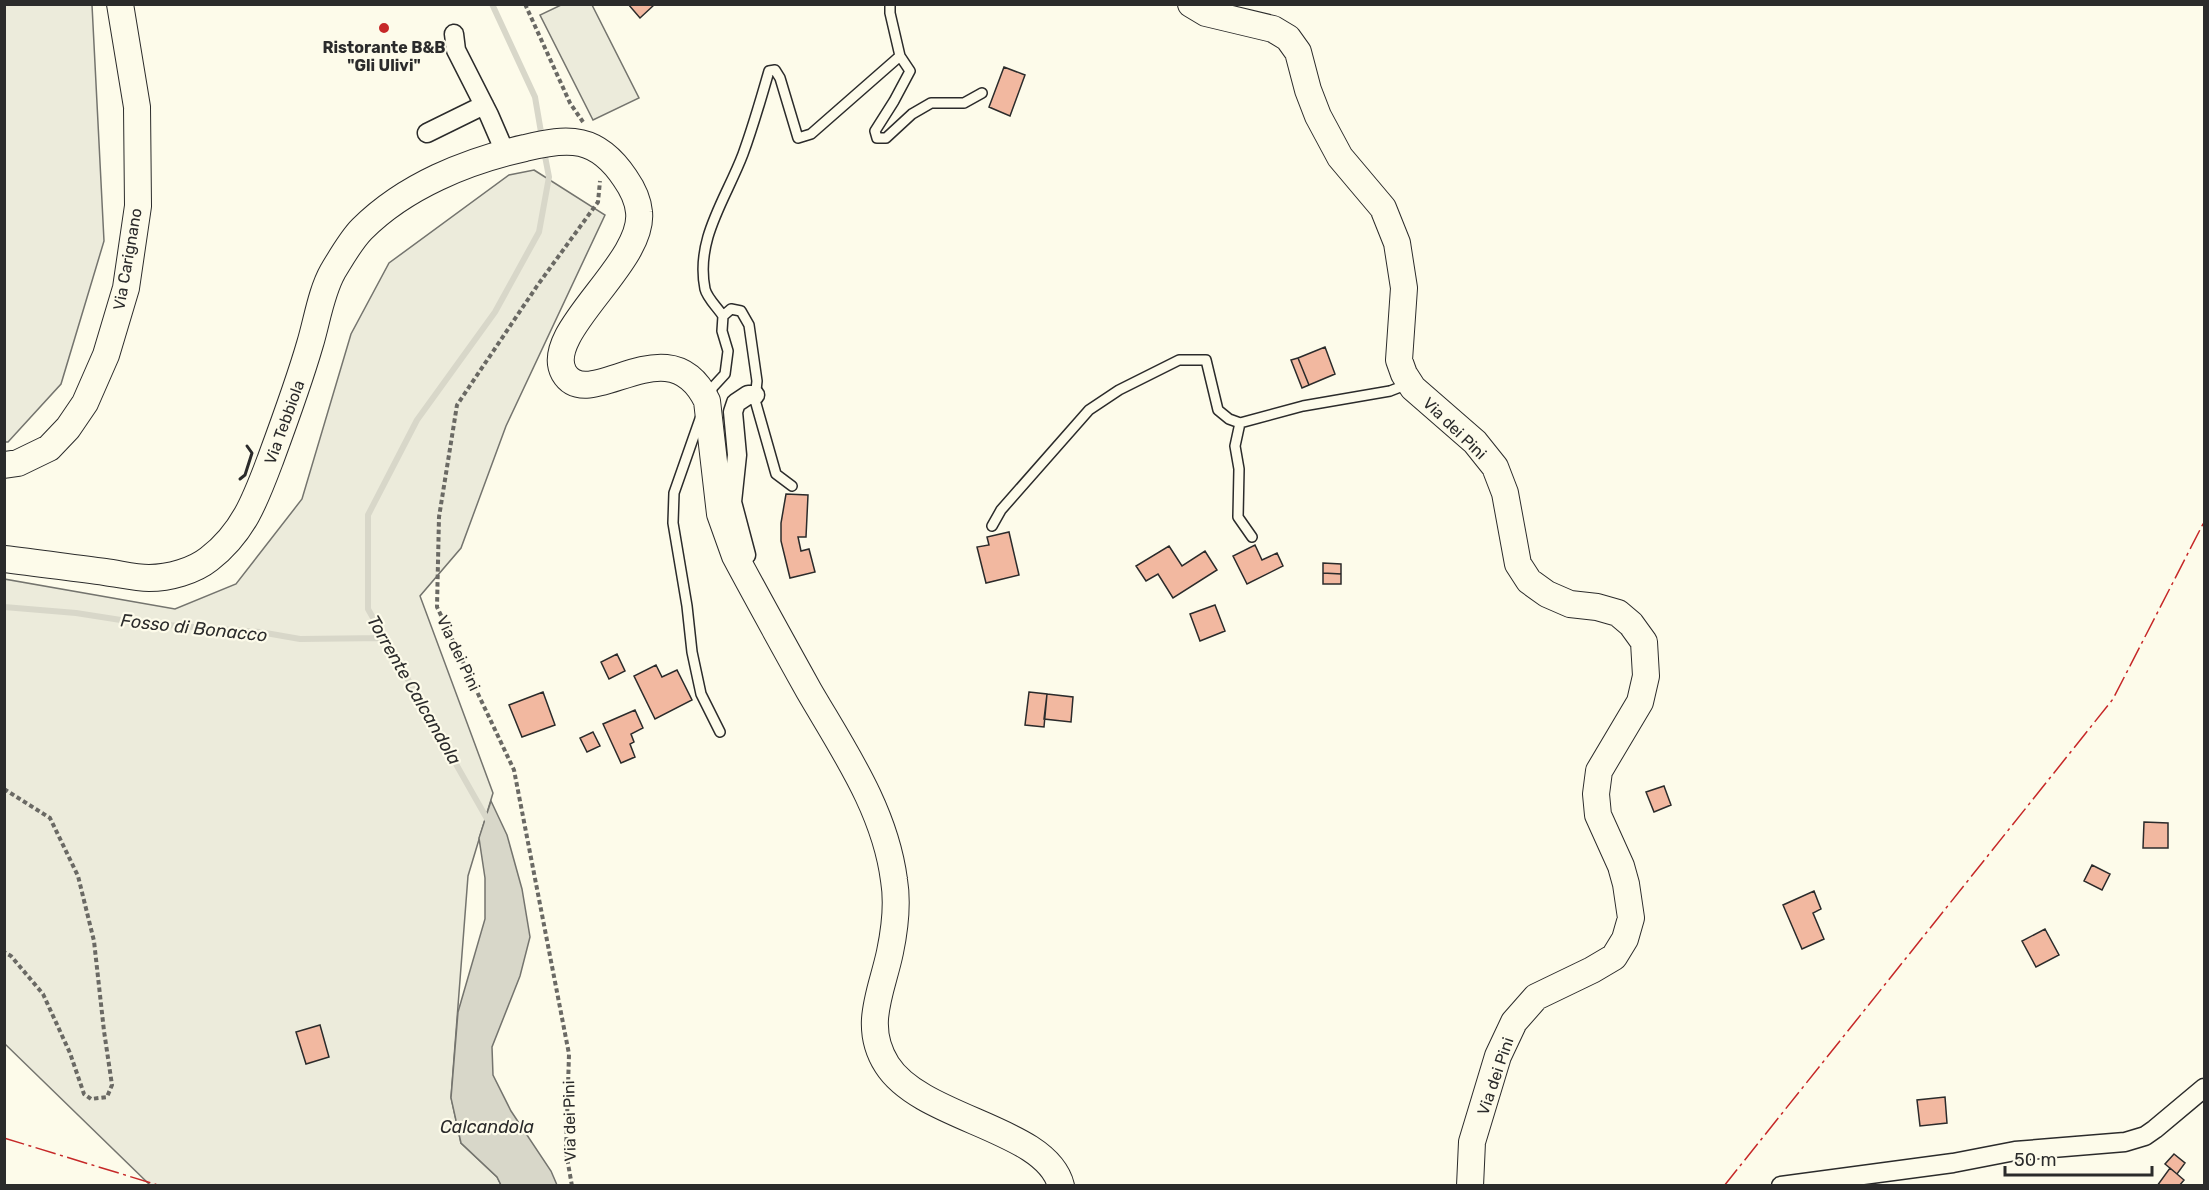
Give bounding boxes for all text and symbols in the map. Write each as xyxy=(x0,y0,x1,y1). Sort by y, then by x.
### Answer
marker: Ristorante B&B "Gli Ulivi" xyxy=(377,21,391,35)
place label: Ristorante B&B "Gli Ulivi" xyxy=(322,38,446,75)
street label: Via Carignano xyxy=(109,206,146,312)
street label: Via Tebbiola xyxy=(260,377,308,467)
street label: Via dei Pini xyxy=(1419,393,1490,463)
water label: Fosso di Bonacco xyxy=(120,609,268,647)
water label: Torrente Calcandola xyxy=(362,611,466,769)
street label: Via dei Pini xyxy=(433,612,484,694)
street label: Via dei Pini xyxy=(1473,1035,1518,1118)
street label: Via dei Pini xyxy=(559,1080,580,1162)
water label: Calcandola xyxy=(440,1116,535,1138)
scale bar xyxy=(2005,1139,2152,1177)
text: 50 m xyxy=(2014,1149,2057,1171)

